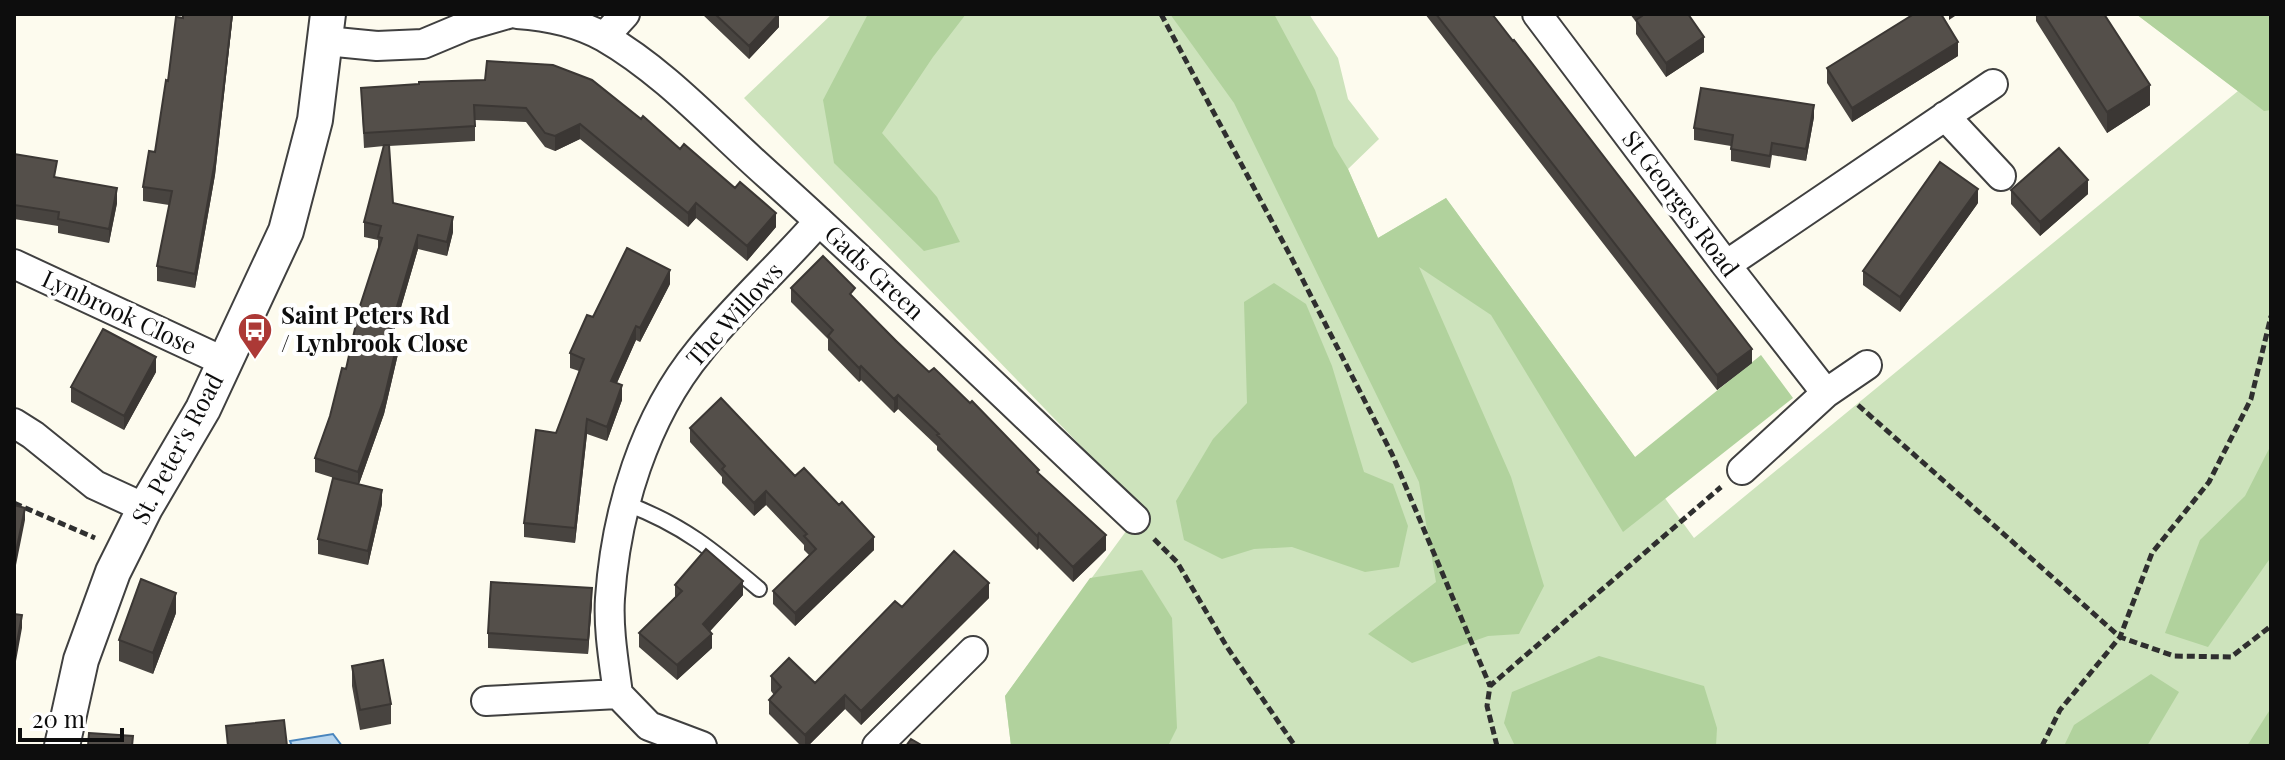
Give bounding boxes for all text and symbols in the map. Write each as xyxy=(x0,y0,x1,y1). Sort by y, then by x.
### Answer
street label: St Georges Road xyxy=(1616,123,1747,283)
street label: Gads Green xyxy=(819,217,932,326)
street label: The Willows xyxy=(678,255,789,373)
street label: Lynbrook Close xyxy=(37,261,202,361)
place label: Saint Peters Rd / Lynbrook Close xyxy=(281,298,468,358)
bus stop icon: Saint Peters Rd / Lynbrook Close xyxy=(236,311,274,361)
street label: St. Peter's Road xyxy=(123,367,229,529)
scale bar xyxy=(20,692,122,742)
text: 20 m xyxy=(32,702,85,734)

